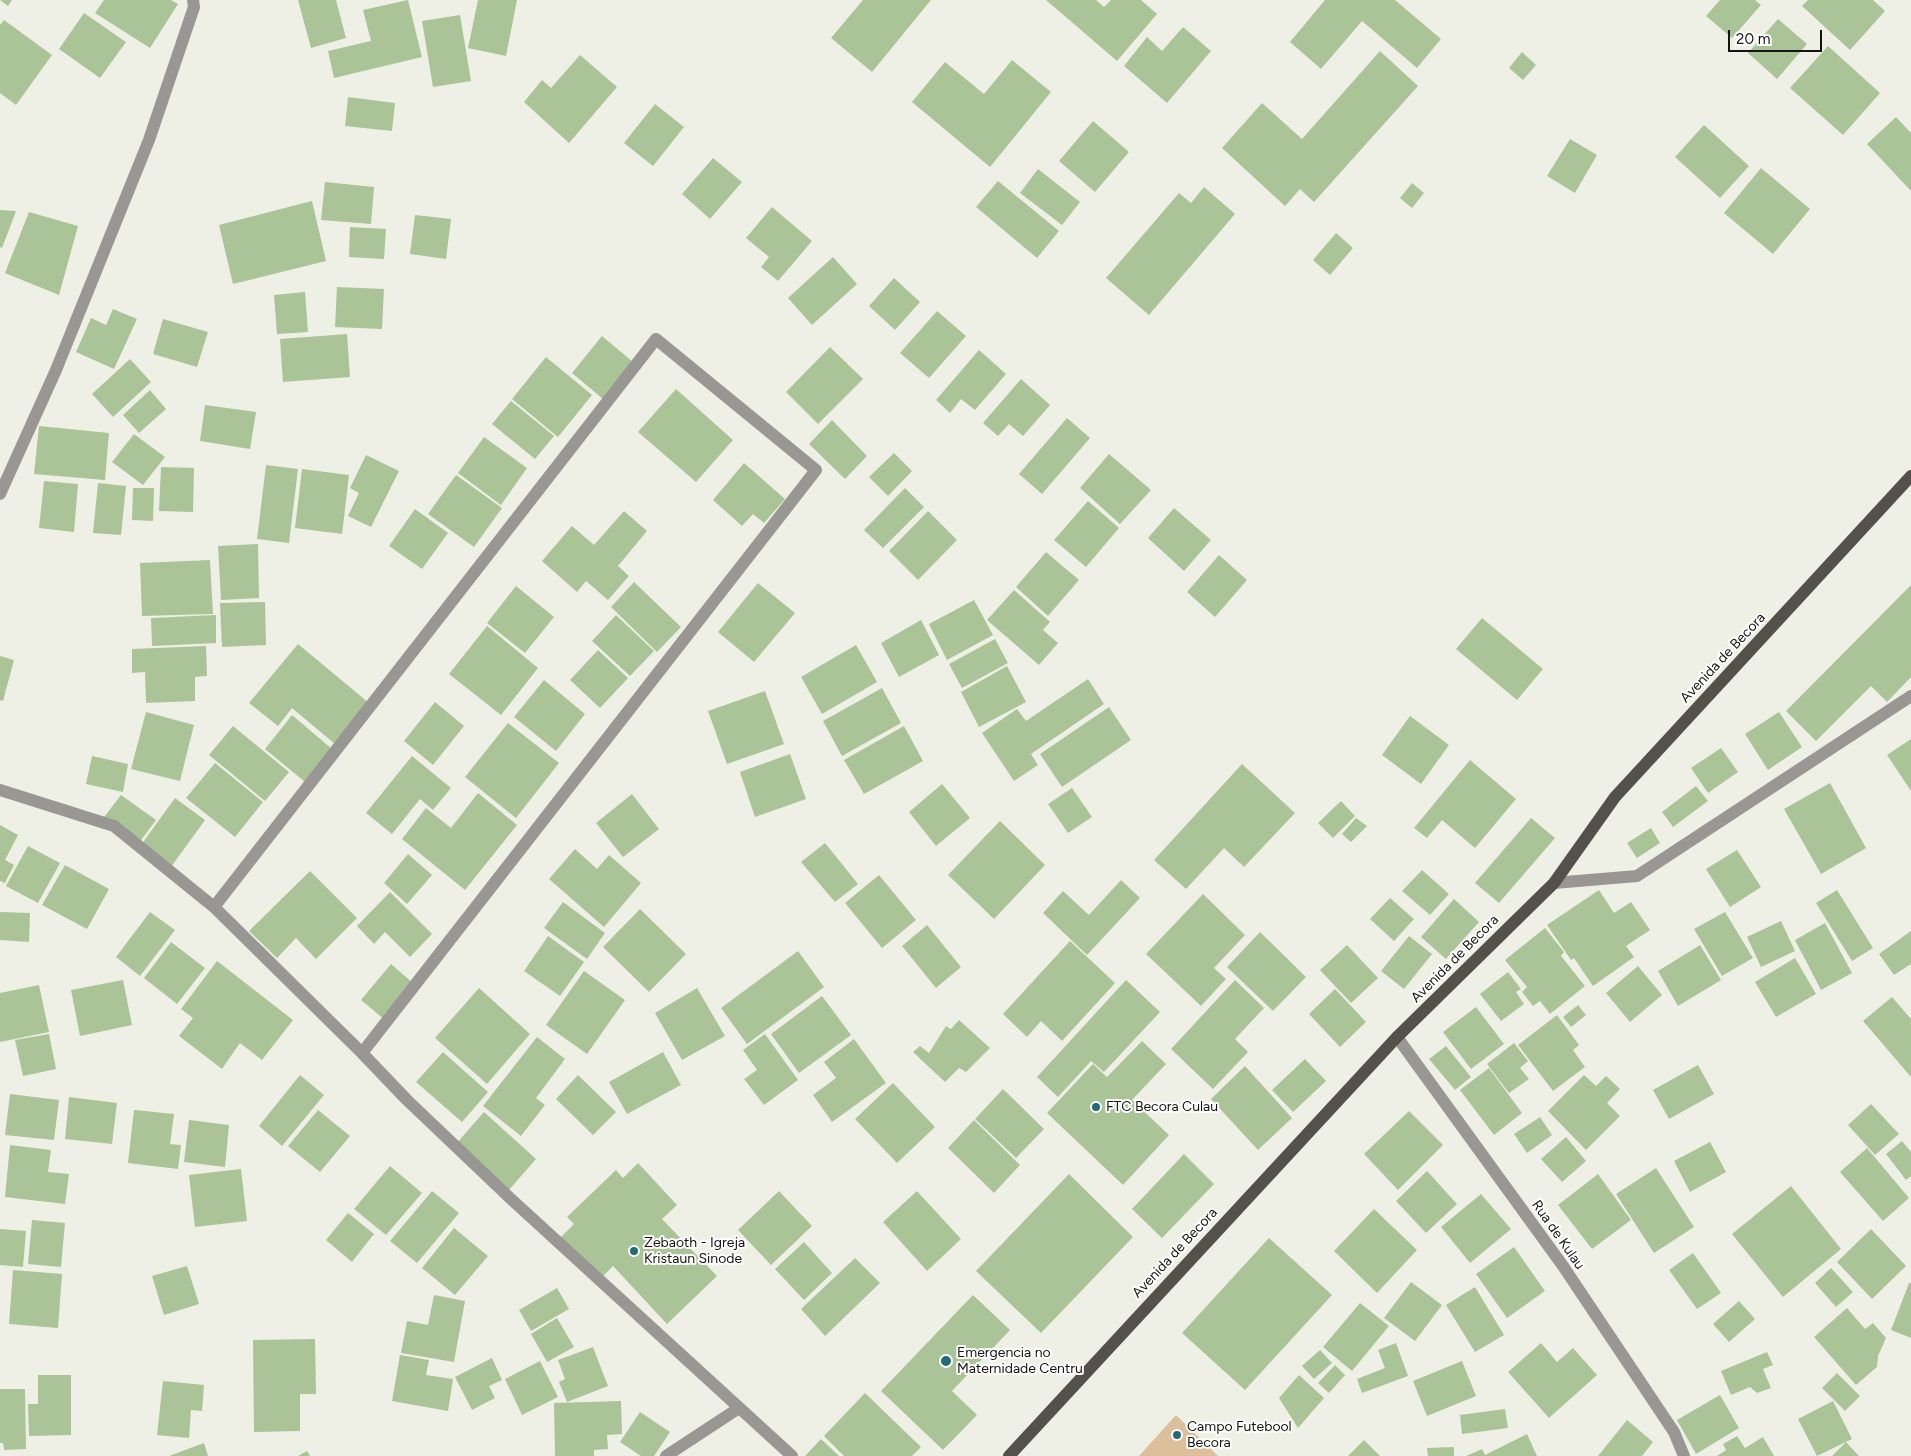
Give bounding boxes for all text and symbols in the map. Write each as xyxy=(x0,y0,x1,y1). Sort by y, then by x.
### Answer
scale bar xyxy=(1731,20,1825,52)
text: 20 m xyxy=(1736,30,1770,48)
street label: Avenida de Becora xyxy=(1677,609,1769,707)
street label: Avenida de Becora xyxy=(1408,912,1502,1006)
place label: FTC Becora Culau xyxy=(1106,1099,1218,1115)
marker: FTC Becora Culau xyxy=(1090,1101,1102,1113)
street label: Rua de Kulau xyxy=(1528,1197,1588,1273)
street label: Avenida de Becora xyxy=(1129,1204,1221,1302)
place label: Zebaoth - Igreja Kristaun Sinode xyxy=(644,1235,745,1268)
marker: Zebaoth - Igreja Kristaun Sinode xyxy=(628,1245,640,1257)
place label: Emergencia no Maternidade Centru xyxy=(957,1345,1083,1378)
marker: Emergencia no Maternidade Centru xyxy=(939,1354,953,1368)
place label: Campo Futebool Becora xyxy=(1187,1419,1292,1451)
marker: Campo Futebool Becora xyxy=(1171,1429,1183,1441)

